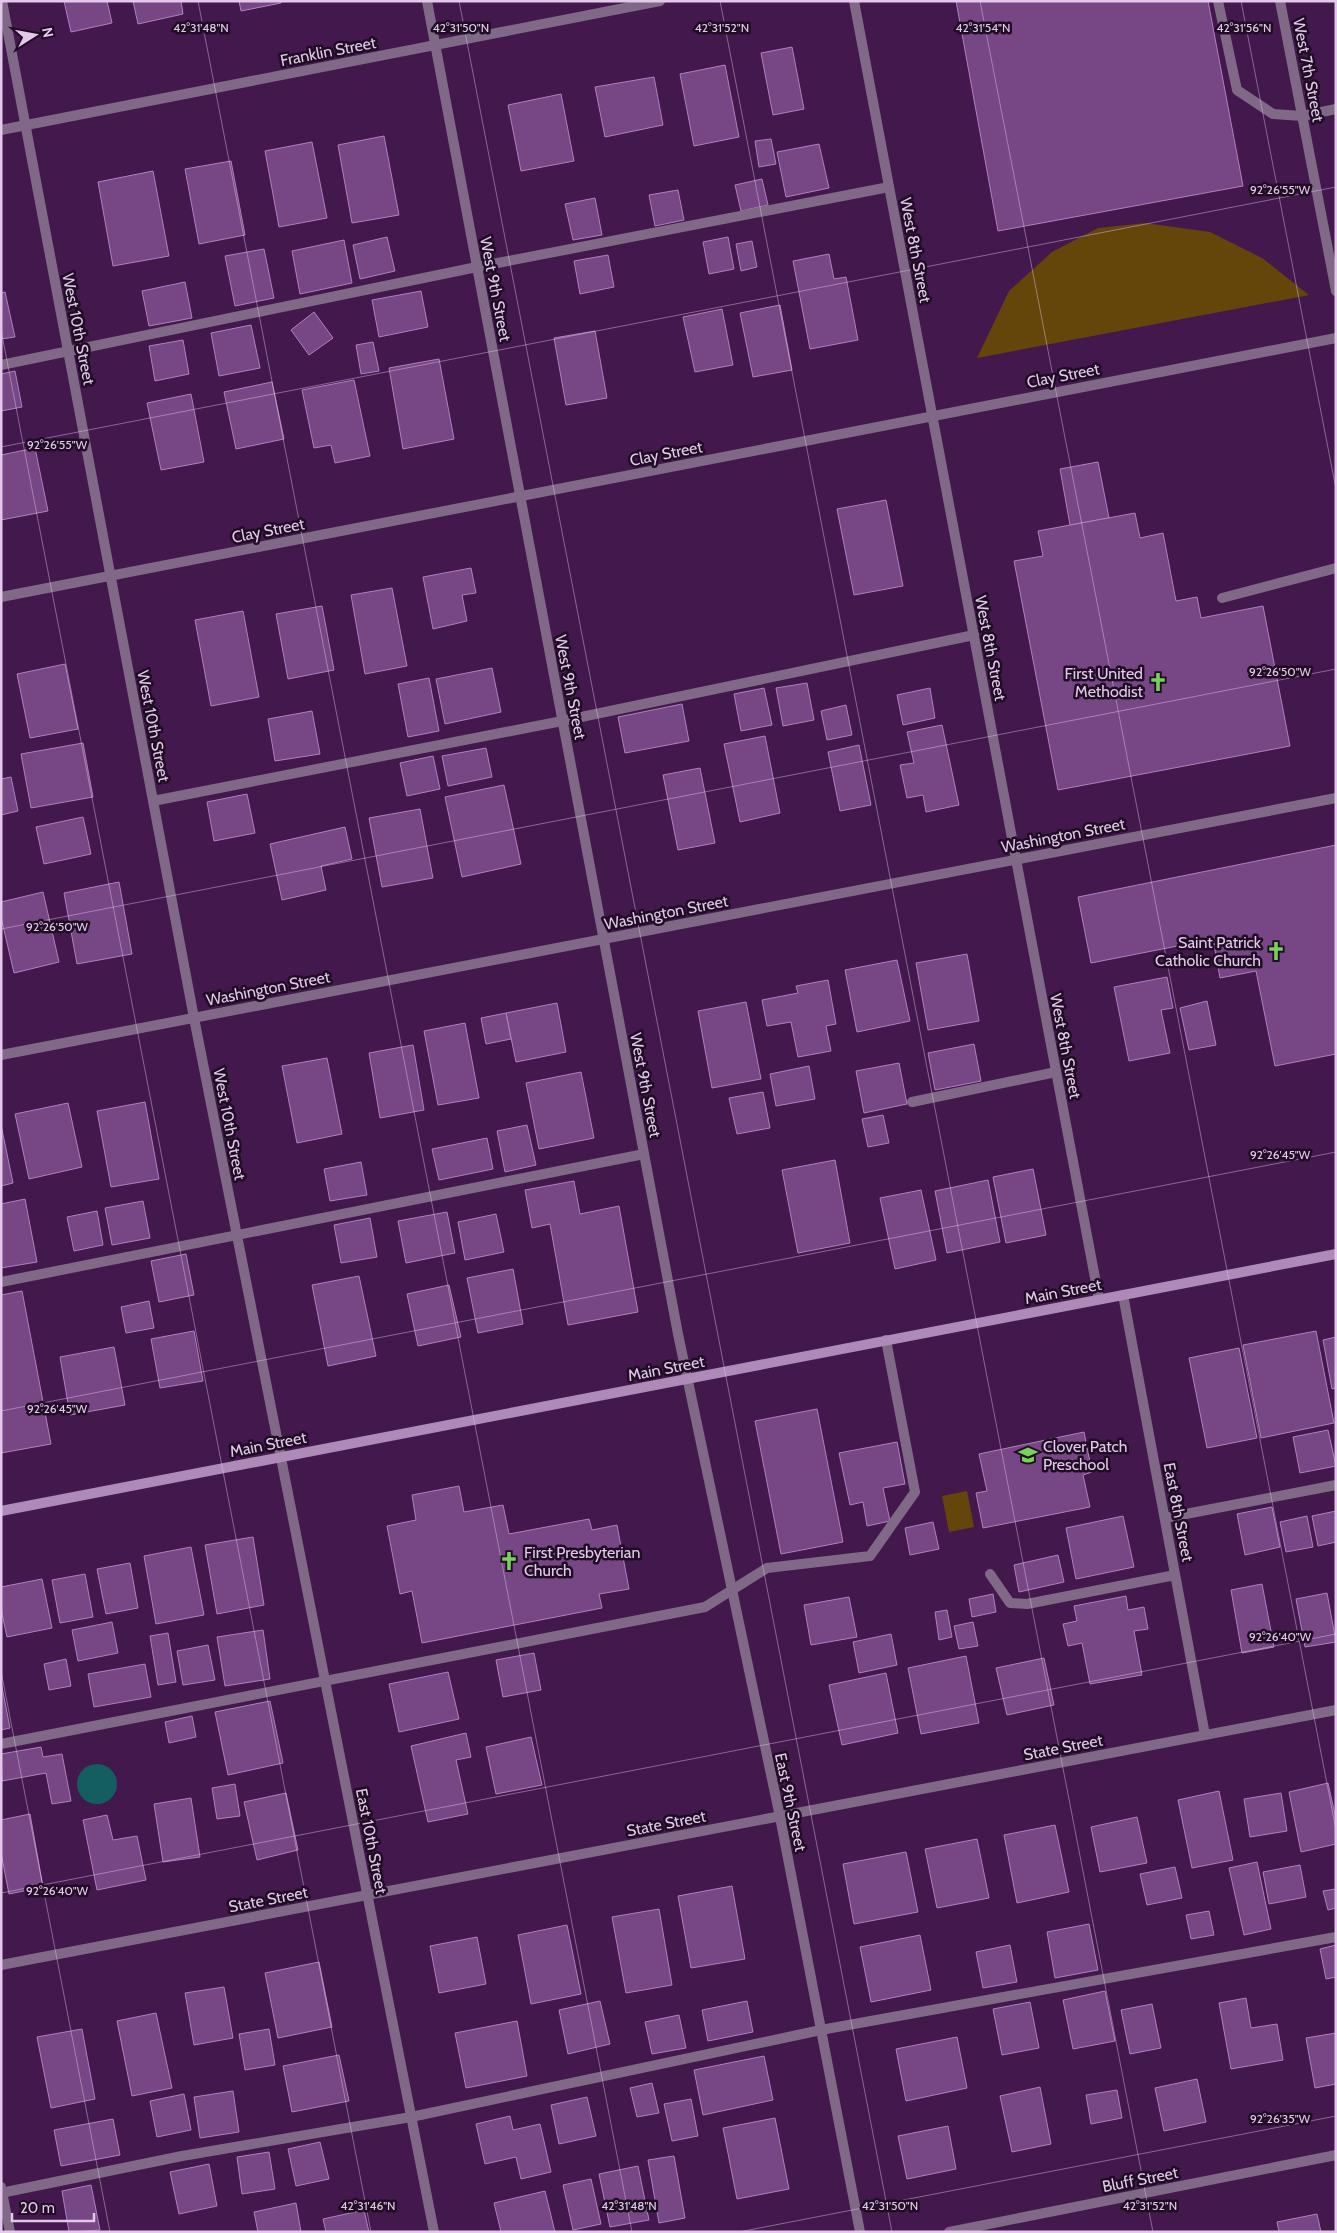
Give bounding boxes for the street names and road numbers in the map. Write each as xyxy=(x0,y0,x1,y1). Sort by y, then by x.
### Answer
street label: West 7th Street xyxy=(1289,17,1328,124)
street label: Franklin Street xyxy=(279,33,378,70)
street label: West 8th Street xyxy=(896,196,935,305)
street label: West 9th Street xyxy=(476,235,515,344)
street label: West 10th Street xyxy=(58,272,99,387)
street label: Clay Street xyxy=(1025,359,1102,392)
street label: Clay Street xyxy=(628,437,705,470)
street label: Clay Street xyxy=(230,514,307,547)
street label: West 8th Street xyxy=(971,594,1010,703)
street label: West 9th Street xyxy=(551,633,590,742)
street label: West 10th Street xyxy=(133,669,174,784)
street label: Washington Street xyxy=(1000,814,1127,857)
street label: Washington Street xyxy=(603,891,730,934)
street label: Washington Street xyxy=(205,967,332,1010)
street label: West 8th Street xyxy=(1046,992,1085,1101)
street label: West 9th Street xyxy=(626,1031,665,1140)
street label: West 10th Street xyxy=(209,1067,250,1182)
street label: Main Street xyxy=(1023,1275,1104,1308)
street label: Main Street xyxy=(626,1352,707,1385)
street label: Main Street xyxy=(228,1428,309,1461)
street label: East 8th Street xyxy=(1160,1461,1198,1564)
street label: State Street xyxy=(1022,1730,1105,1764)
street label: East 9th Street xyxy=(771,1751,810,1854)
street label: East 10th Street xyxy=(352,1787,391,1896)
street label: State Street xyxy=(625,1806,708,1840)
street label: State Street xyxy=(227,1882,310,1916)
street label: Bluff Street xyxy=(1101,2163,1180,2196)

